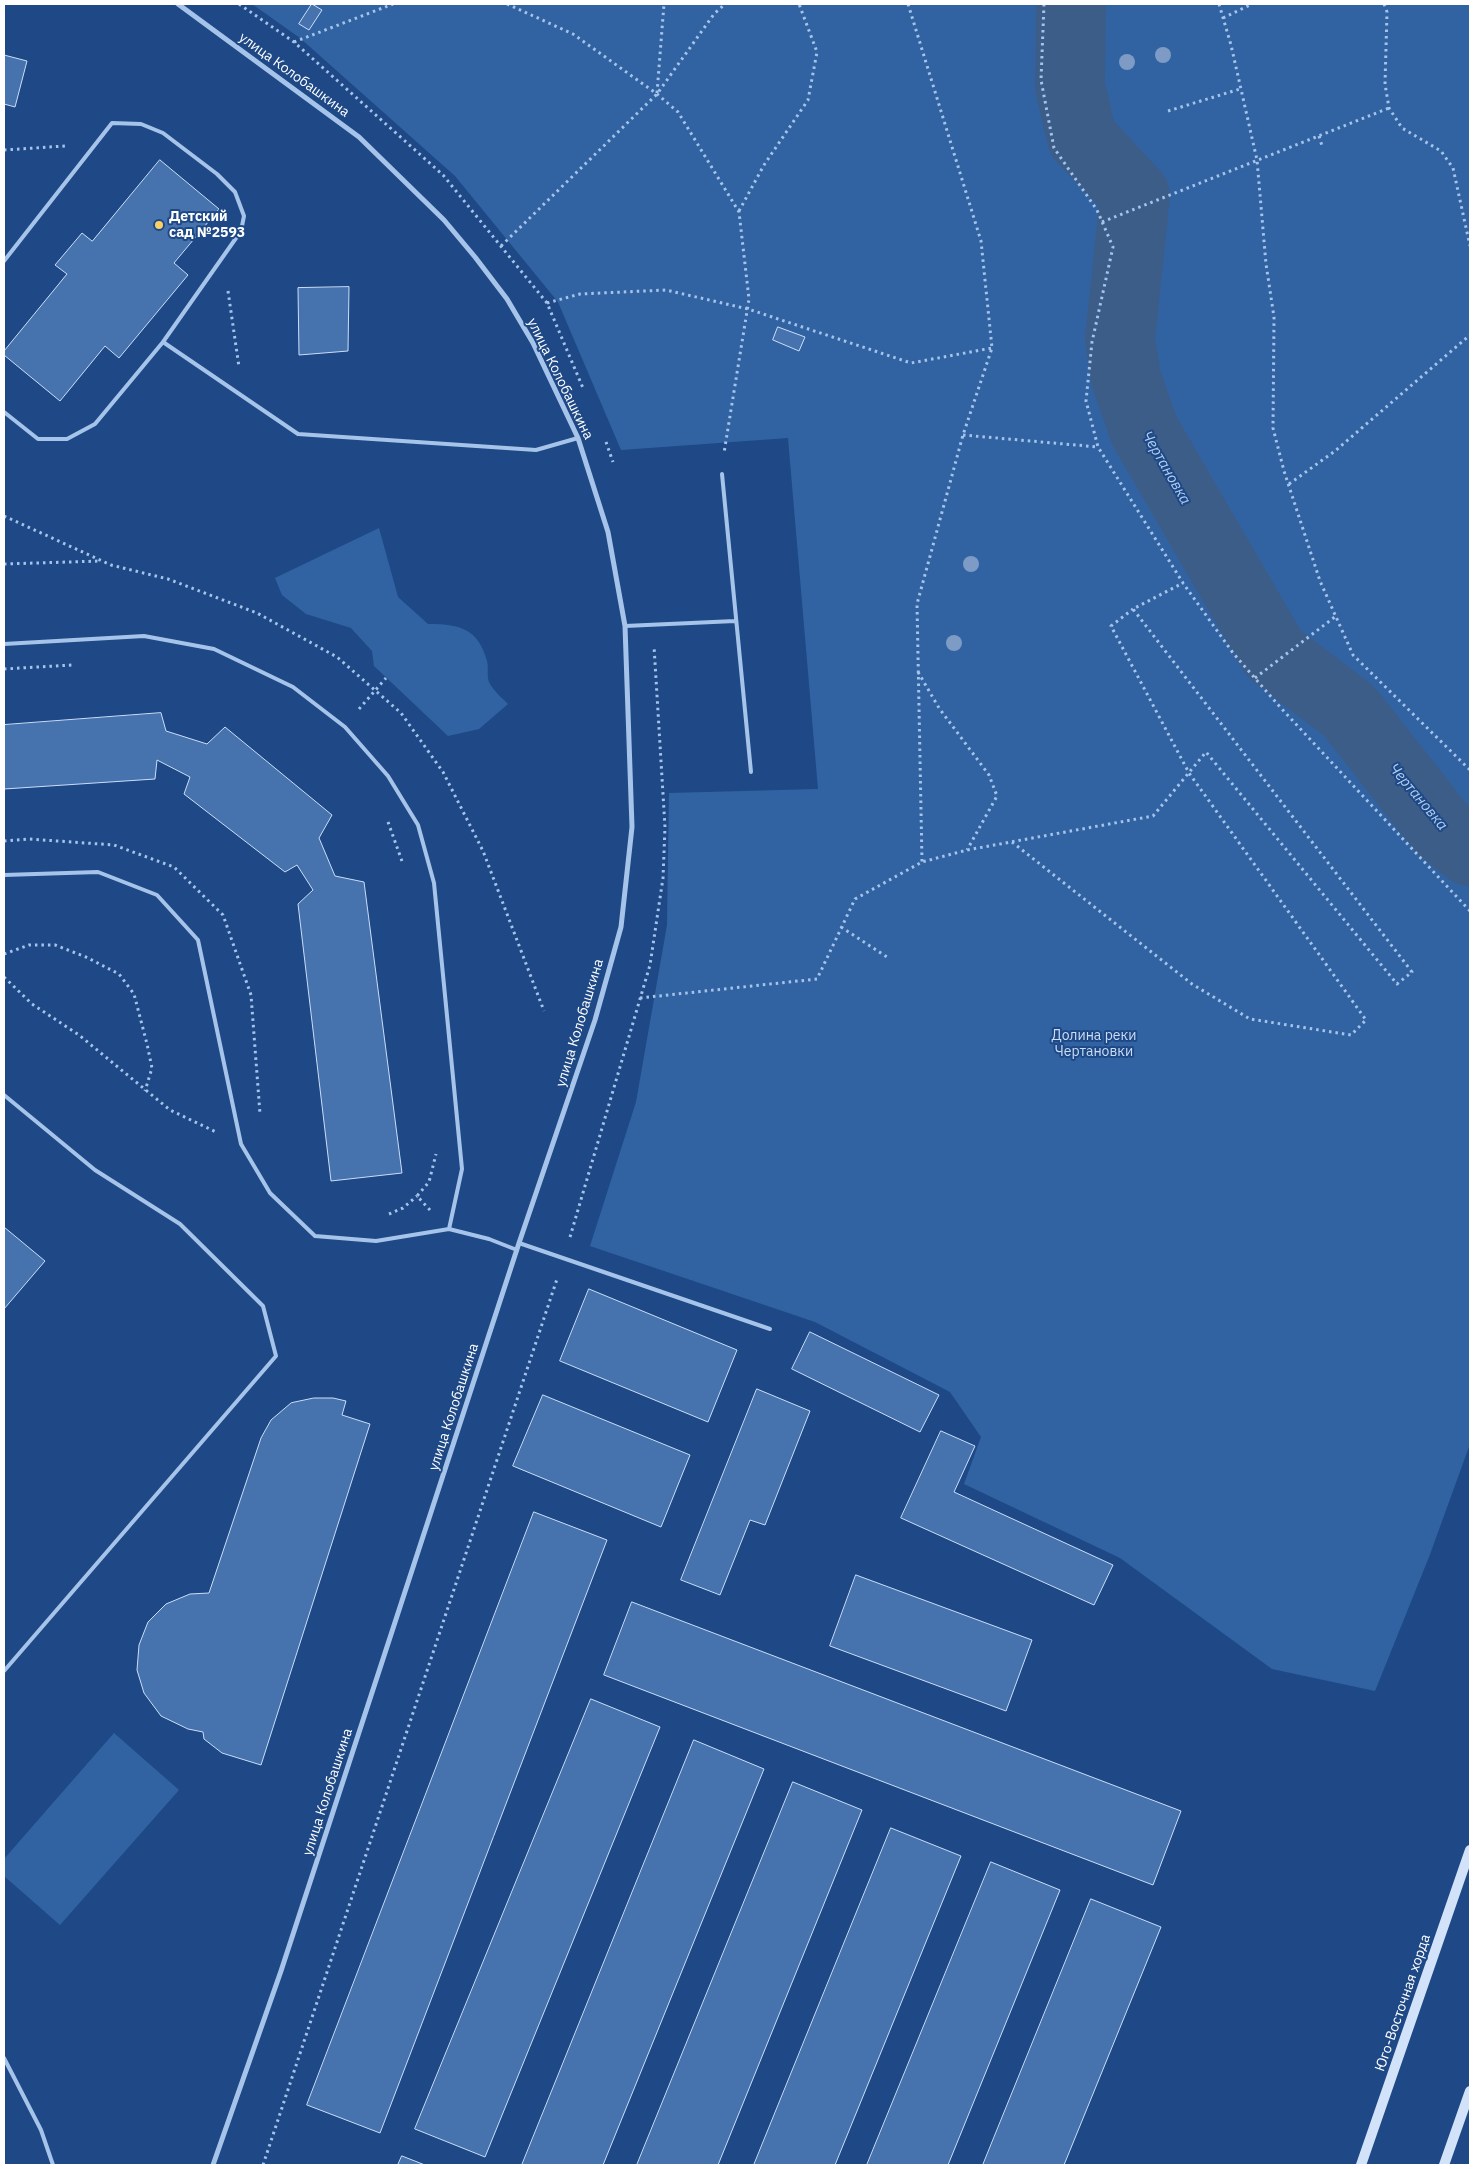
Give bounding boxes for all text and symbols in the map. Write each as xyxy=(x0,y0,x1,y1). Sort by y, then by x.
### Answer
street label: улица Колобашкина xyxy=(235,29,353,121)
place label: Детский сад №2593 xyxy=(169,209,245,242)
marker: Детский сад №2593 xyxy=(153,219,165,231)
street label: улица Колобашкина xyxy=(523,316,597,442)
water label: Чертановка xyxy=(1138,428,1194,508)
water label: Чертановка xyxy=(1385,760,1451,834)
street label: улица Колобашкина xyxy=(553,957,607,1089)
park label: Долина реки Чертановки xyxy=(1052,1028,1136,1060)
street label: улица Колобашкина xyxy=(425,1341,483,1473)
street label: улица Колобашкина xyxy=(299,1726,357,1858)
street label: Юго-Восточная хорда xyxy=(1372,1932,1434,2074)

